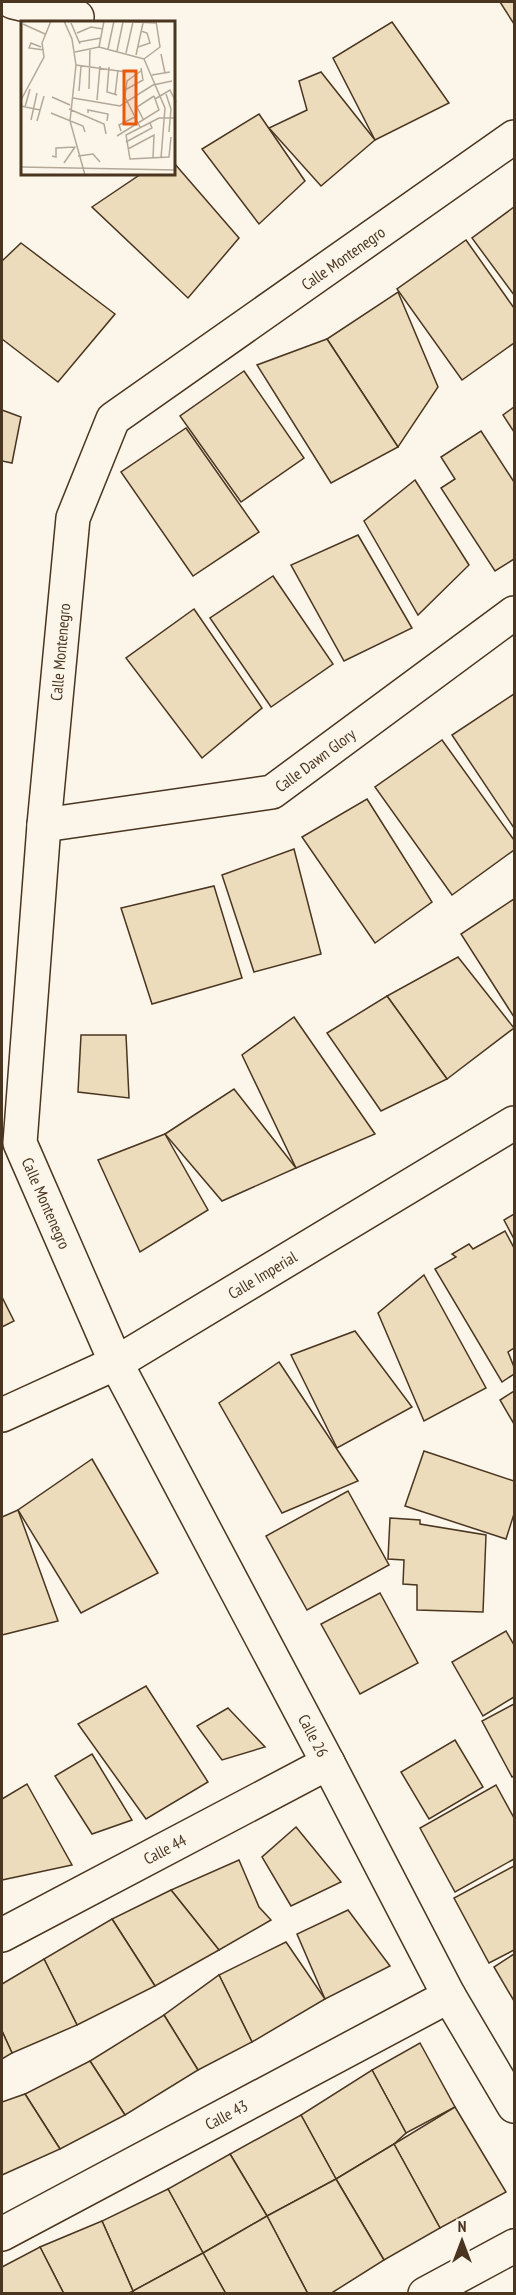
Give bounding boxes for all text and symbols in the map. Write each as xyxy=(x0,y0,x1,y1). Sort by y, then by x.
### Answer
inset map xyxy=(21,21,176,176)
street label: Calle Montenegro xyxy=(297,222,389,294)
street label: Calle Montenegro xyxy=(46,602,74,702)
street label: Calle Dawn Glory xyxy=(271,724,359,796)
street label: Calle Montenegro xyxy=(18,1154,75,1252)
street label: Calle Imperial xyxy=(224,1246,300,1303)
street label: Calle 26 xyxy=(294,1711,333,1760)
street label: Calle 44 xyxy=(140,1830,189,1869)
street label: Calle 43 xyxy=(201,2095,251,2134)
north arrow xyxy=(432,2211,492,2271)
text: N xyxy=(458,2216,466,2236)

